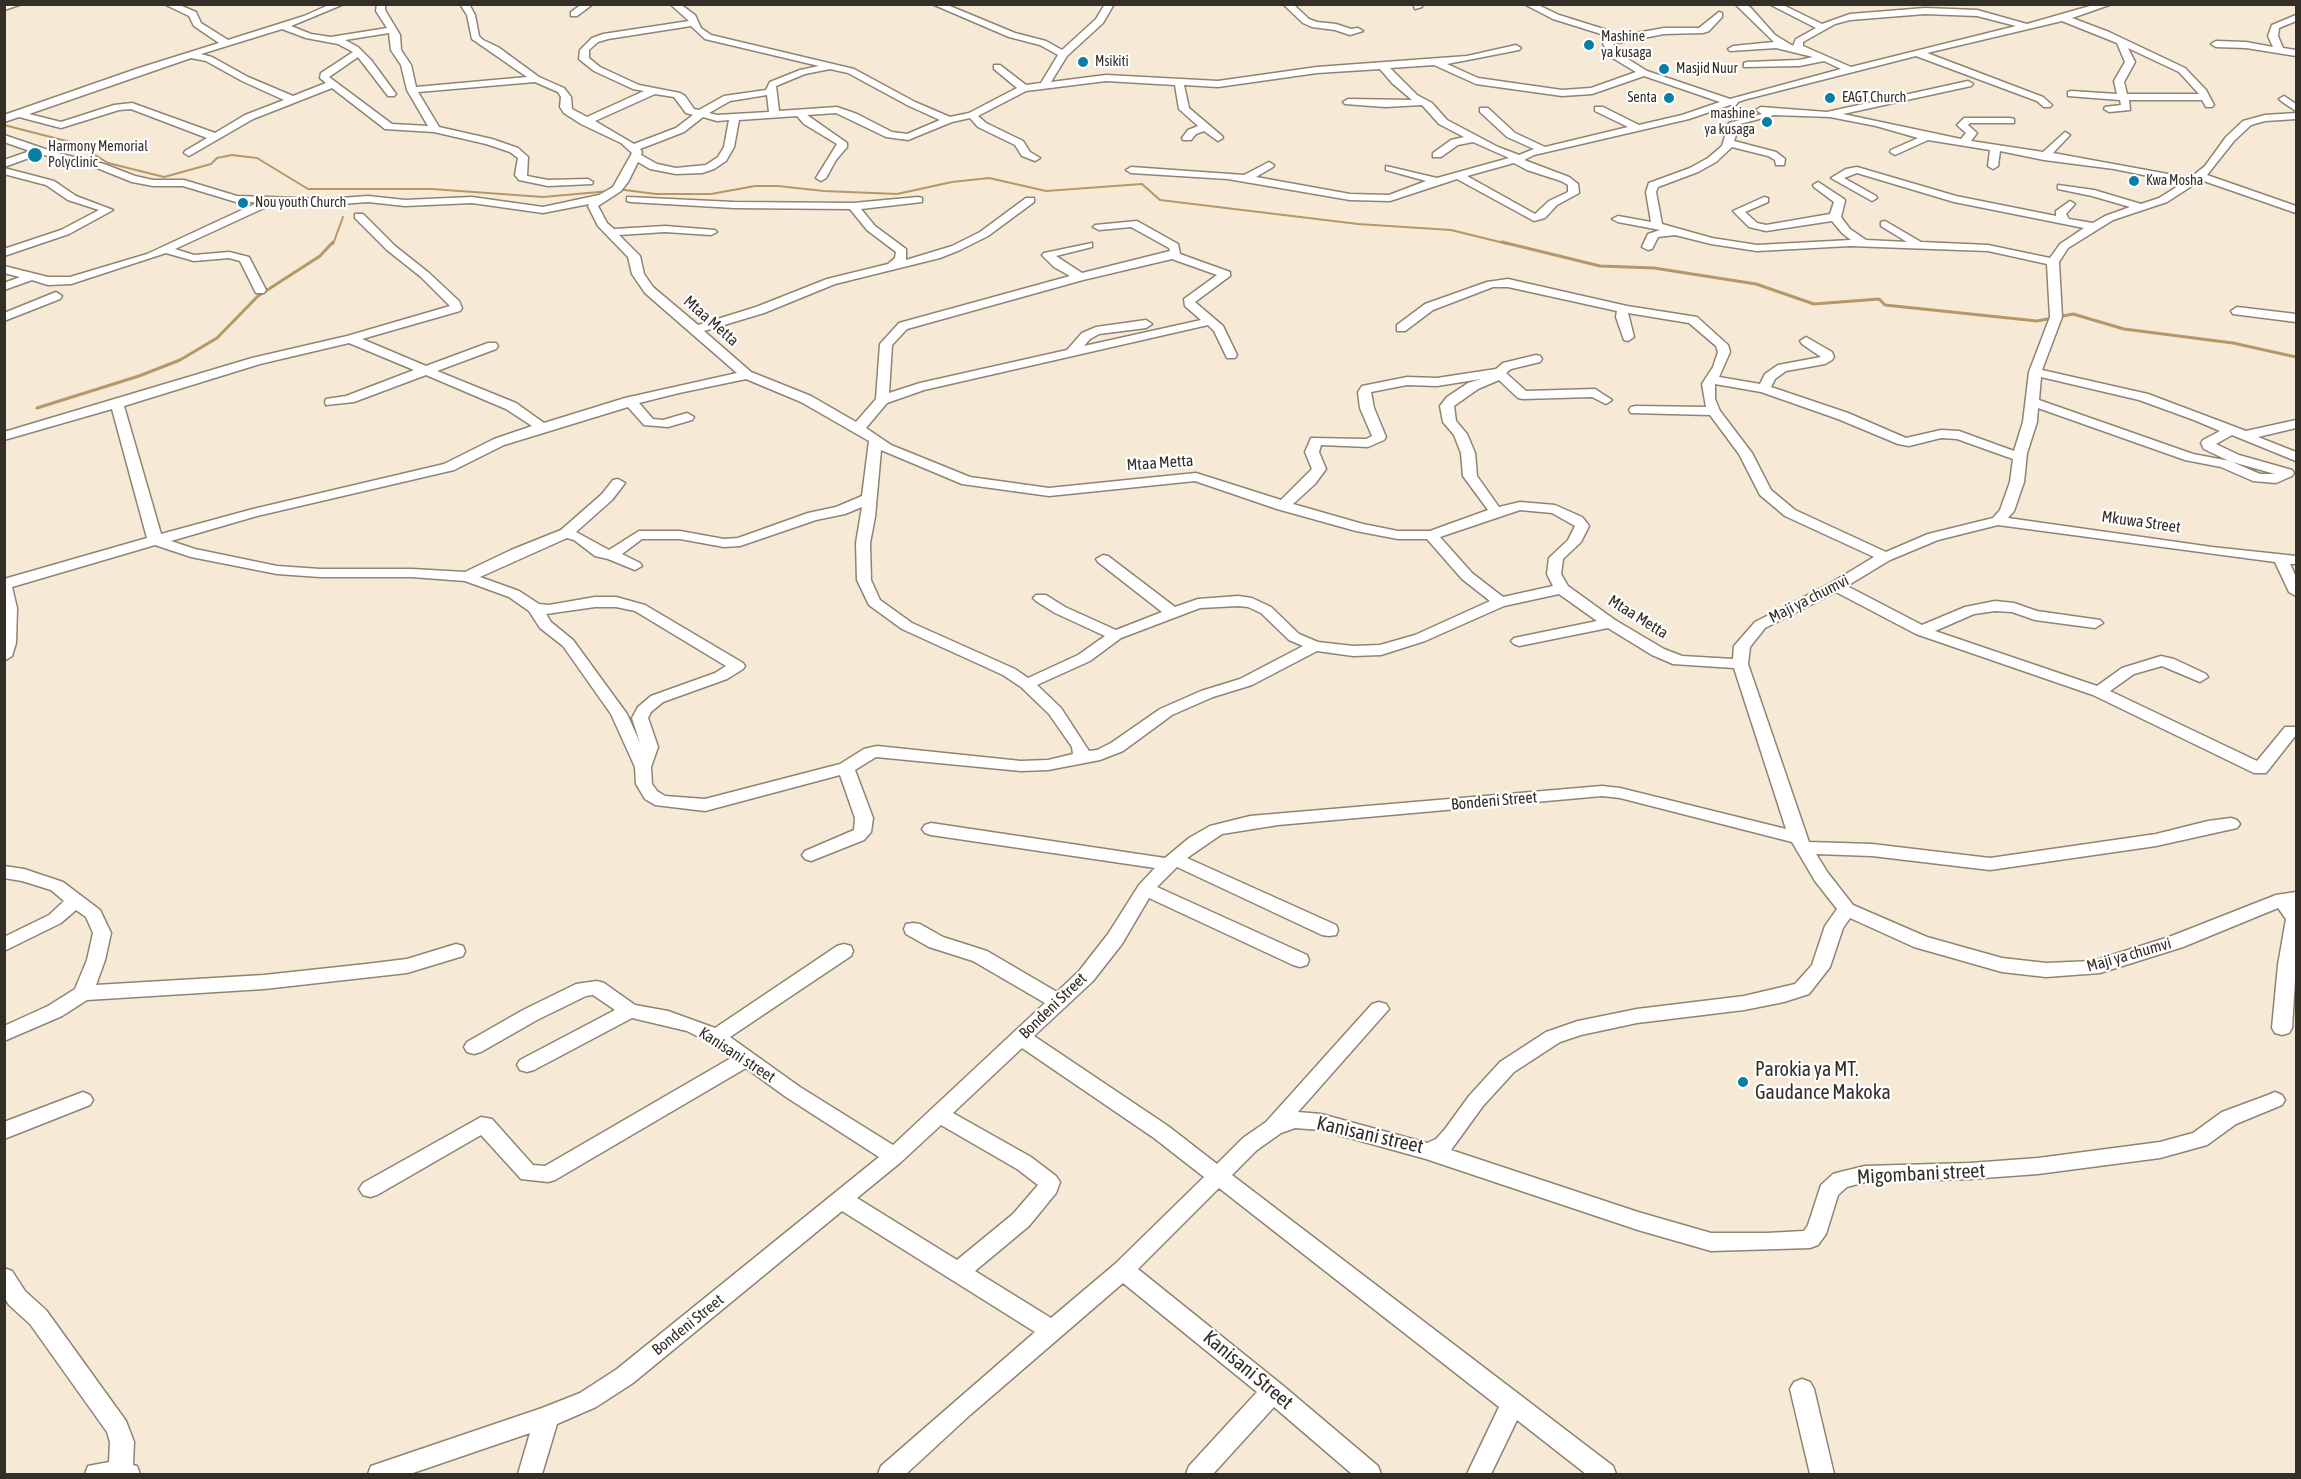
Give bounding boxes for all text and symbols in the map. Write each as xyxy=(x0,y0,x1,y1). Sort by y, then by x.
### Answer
place label: Mashine ya kusaga xyxy=(1601,29,1652,62)
marker: Mashine ya kusaga xyxy=(1582,38,1596,52)
place label: Msikiti xyxy=(1095,54,1129,70)
marker: Msikiti xyxy=(1076,55,1090,69)
place label: Masjid Nuur xyxy=(1676,61,1738,77)
marker: Masjid Nuur xyxy=(1657,62,1671,76)
place label: Senta xyxy=(1627,90,1657,106)
place label: EAGT Church xyxy=(1842,90,1906,106)
marker: Senta xyxy=(1662,91,1676,105)
marker: EAGT Church xyxy=(1823,91,1837,105)
place label: mashine ya kusaga xyxy=(1704,106,1755,138)
marker: mashine ya kusaga xyxy=(1760,115,1774,129)
place label: Harmony Memorial Polyclinic xyxy=(48,139,148,172)
marker: Harmony Memorial Polyclinic xyxy=(26,146,44,164)
place label: Kwa Mosha xyxy=(2146,173,2203,189)
marker: Kwa Mosha xyxy=(2127,174,2141,188)
place label: Nou youth Church xyxy=(255,195,346,211)
marker: Nou youth Church xyxy=(236,196,250,210)
street label: Mtaa Metta xyxy=(679,292,743,350)
street label: Mtaa Metta xyxy=(1126,451,1194,475)
street label: Mkuwa Street xyxy=(2100,507,2182,537)
street label: Maji ya chumvi xyxy=(1766,571,1852,627)
street label: Mtaa Metta xyxy=(1604,591,1672,643)
street label: Bondeni Street xyxy=(1450,788,1538,814)
street label: Maji ya chumvi xyxy=(2085,934,2173,976)
street label: Bondeni Street xyxy=(1015,969,1091,1043)
street label: Kanisani street xyxy=(695,1023,779,1087)
place label: Parokia ya MT. Gaudance Makoka xyxy=(1755,1058,1891,1105)
marker: Parokia ya MT. Gaudance Makoka xyxy=(1736,1075,1750,1089)
street label: Kanisani street xyxy=(1314,1111,1426,1159)
street label: Migombani street xyxy=(1856,1159,1986,1189)
street label: Bondeni Street xyxy=(648,1290,728,1360)
street label: Kanisani Street xyxy=(1198,1325,1298,1415)

